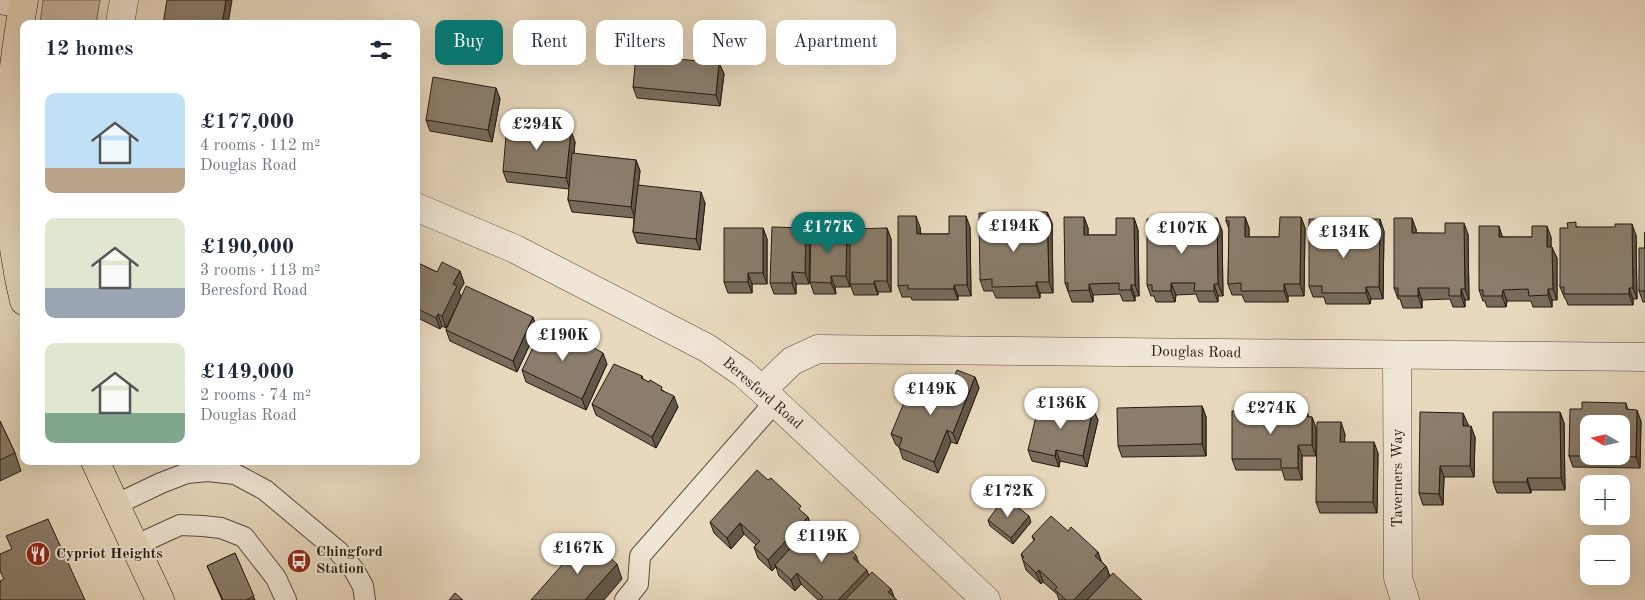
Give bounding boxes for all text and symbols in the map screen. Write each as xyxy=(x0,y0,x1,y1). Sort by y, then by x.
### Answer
chip: Buy xyxy=(435,20,503,65)
chip: Rent xyxy=(513,20,586,65)
chip: Filters xyxy=(596,20,683,65)
chip: New xyxy=(693,20,766,65)
chip: Apartment xyxy=(776,20,896,65)
icon: filters xyxy=(367,36,395,64)
text: 12 homes xyxy=(45,39,133,60)
pin: £294K xyxy=(502,108,572,151)
text: £177,000 xyxy=(200,112,294,133)
icon: home xyxy=(85,113,145,173)
text: £294K xyxy=(511,117,563,133)
text: 4 rooms · 112 m² xyxy=(200,138,320,154)
text: Douglas Road xyxy=(200,158,297,174)
pin: £194K xyxy=(979,210,1049,253)
pin: £177K xyxy=(793,212,863,254)
pin: £107K xyxy=(1147,212,1217,255)
pin: £134K xyxy=(1309,216,1379,259)
text: £194K xyxy=(988,219,1040,235)
text: £177K xyxy=(802,220,854,236)
text: £107K xyxy=(1156,221,1208,237)
text: £134K xyxy=(1318,225,1370,241)
text: £190,000 xyxy=(200,237,294,258)
icon: home xyxy=(85,238,145,298)
text: 3 rooms · 113 m² xyxy=(200,263,320,279)
text: Beresford Road xyxy=(200,283,308,299)
pin: £190K xyxy=(528,320,598,362)
text: £190K xyxy=(537,328,589,344)
street label: Douglas Road xyxy=(1150,345,1242,361)
street label: Beresford Road xyxy=(719,355,805,433)
text: £149,000 xyxy=(200,362,294,383)
icon: home xyxy=(85,363,145,423)
pin: £149K xyxy=(896,374,966,416)
text: £149K xyxy=(905,382,957,398)
text: 2 rooms · 74 m² xyxy=(200,388,311,404)
pin: £136K xyxy=(1026,388,1096,430)
pin: £274K xyxy=(1236,392,1306,435)
text: £136K xyxy=(1035,396,1087,412)
text: £274K xyxy=(1245,401,1297,417)
text: Douglas Road xyxy=(200,408,297,424)
north arrow xyxy=(1580,415,1630,465)
map controls xyxy=(1580,415,1630,585)
street label: Taverners Way xyxy=(1391,428,1406,527)
button: + xyxy=(1580,475,1630,525)
pin: £172K xyxy=(973,476,1043,518)
text: £172K xyxy=(982,484,1034,500)
pin: £119K xyxy=(787,520,857,563)
text: £119K xyxy=(796,529,848,545)
pin: £167K xyxy=(543,532,613,575)
button: − xyxy=(1580,535,1630,585)
restaurant icon: Cypriot Heights xyxy=(25,541,51,567)
text: £167K xyxy=(552,541,604,557)
place label: Chingford Station xyxy=(316,545,383,577)
place label: Cypriot Heights xyxy=(56,547,163,562)
bus stop icon: Chingford Station xyxy=(286,548,312,574)

